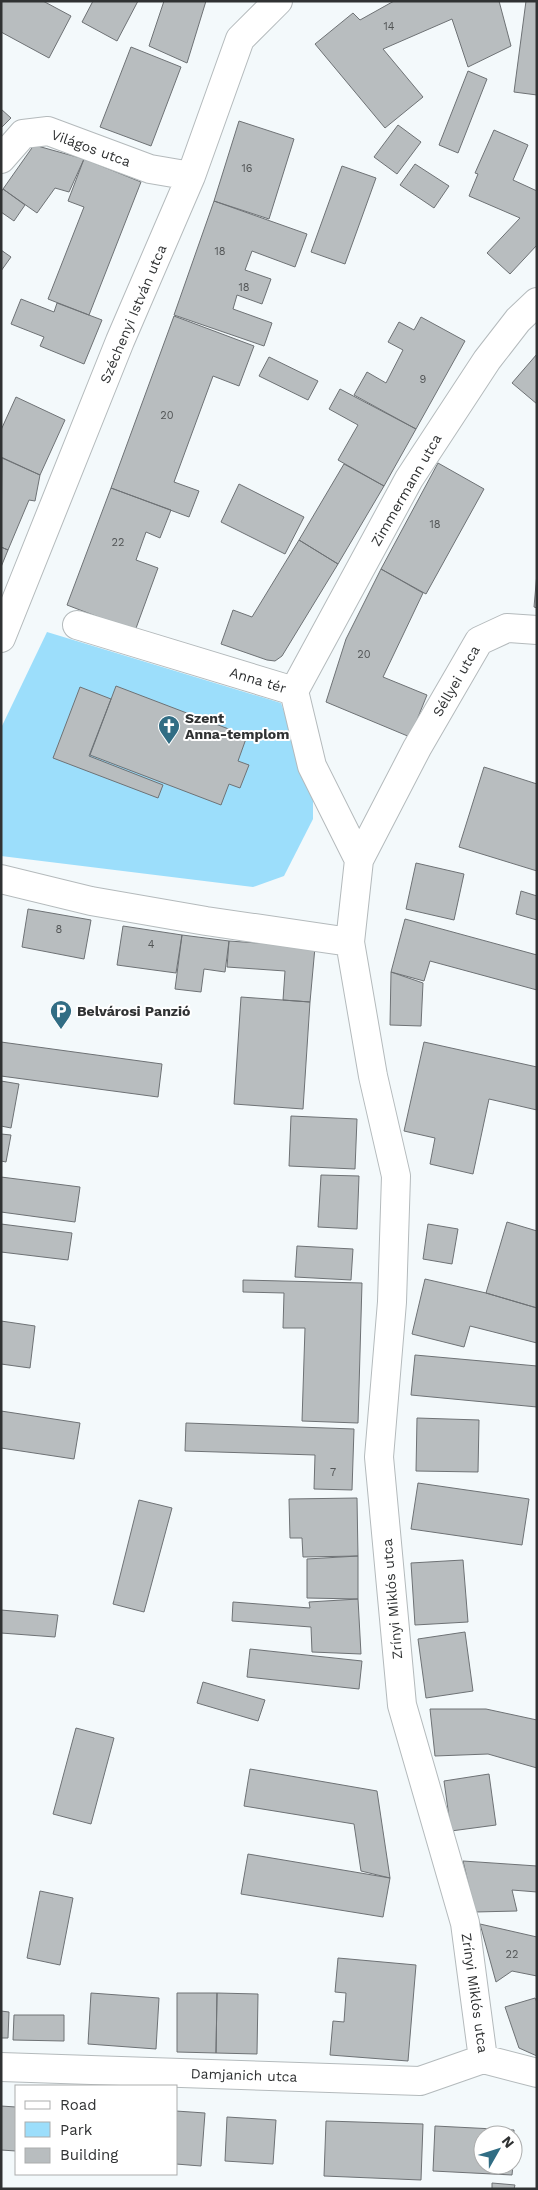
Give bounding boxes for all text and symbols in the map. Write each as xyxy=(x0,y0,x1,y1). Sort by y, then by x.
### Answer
house number: 14 xyxy=(383,20,395,33)
street label: Világos utca xyxy=(49,126,133,170)
house number: 16 xyxy=(242,162,253,175)
street label: Széchenyi István utca xyxy=(97,242,170,386)
house number: 18 xyxy=(214,245,226,258)
house number: 18 xyxy=(238,281,250,294)
house number: 9 xyxy=(420,373,427,386)
house number: 20 xyxy=(160,409,174,422)
street label: Zimmermann utca xyxy=(367,431,445,549)
house number: 18 xyxy=(429,518,441,531)
house number: 22 xyxy=(112,536,124,549)
street label: Séllyei utca xyxy=(429,643,483,719)
house number: 20 xyxy=(357,648,371,661)
street label: Anna tér xyxy=(228,664,288,696)
place label: Szent Anna-templom xyxy=(185,710,289,742)
church icon: Szent Anna-templom xyxy=(157,714,181,745)
house number: 8 xyxy=(56,923,63,936)
house number: 4 xyxy=(148,938,155,951)
parking icon: Belvárosi Panzió xyxy=(49,999,73,1030)
place label: Belvárosi Panzió xyxy=(77,1003,191,1019)
house number: 7 xyxy=(330,1466,336,1479)
street label: Zrínyi Miklós utca xyxy=(379,1538,405,1660)
street label: Zrínyi Miklós utca xyxy=(459,1932,491,2054)
house number: 22 xyxy=(506,1948,518,1961)
street label: Damjanich utca xyxy=(190,2065,298,2085)
legend xyxy=(15,2085,178,2175)
text: Road xyxy=(60,2096,97,2114)
text: Park xyxy=(60,2121,93,2139)
north arrow xyxy=(473,2125,523,2175)
text: N xyxy=(499,2133,518,2151)
text: Building xyxy=(60,2146,118,2164)

